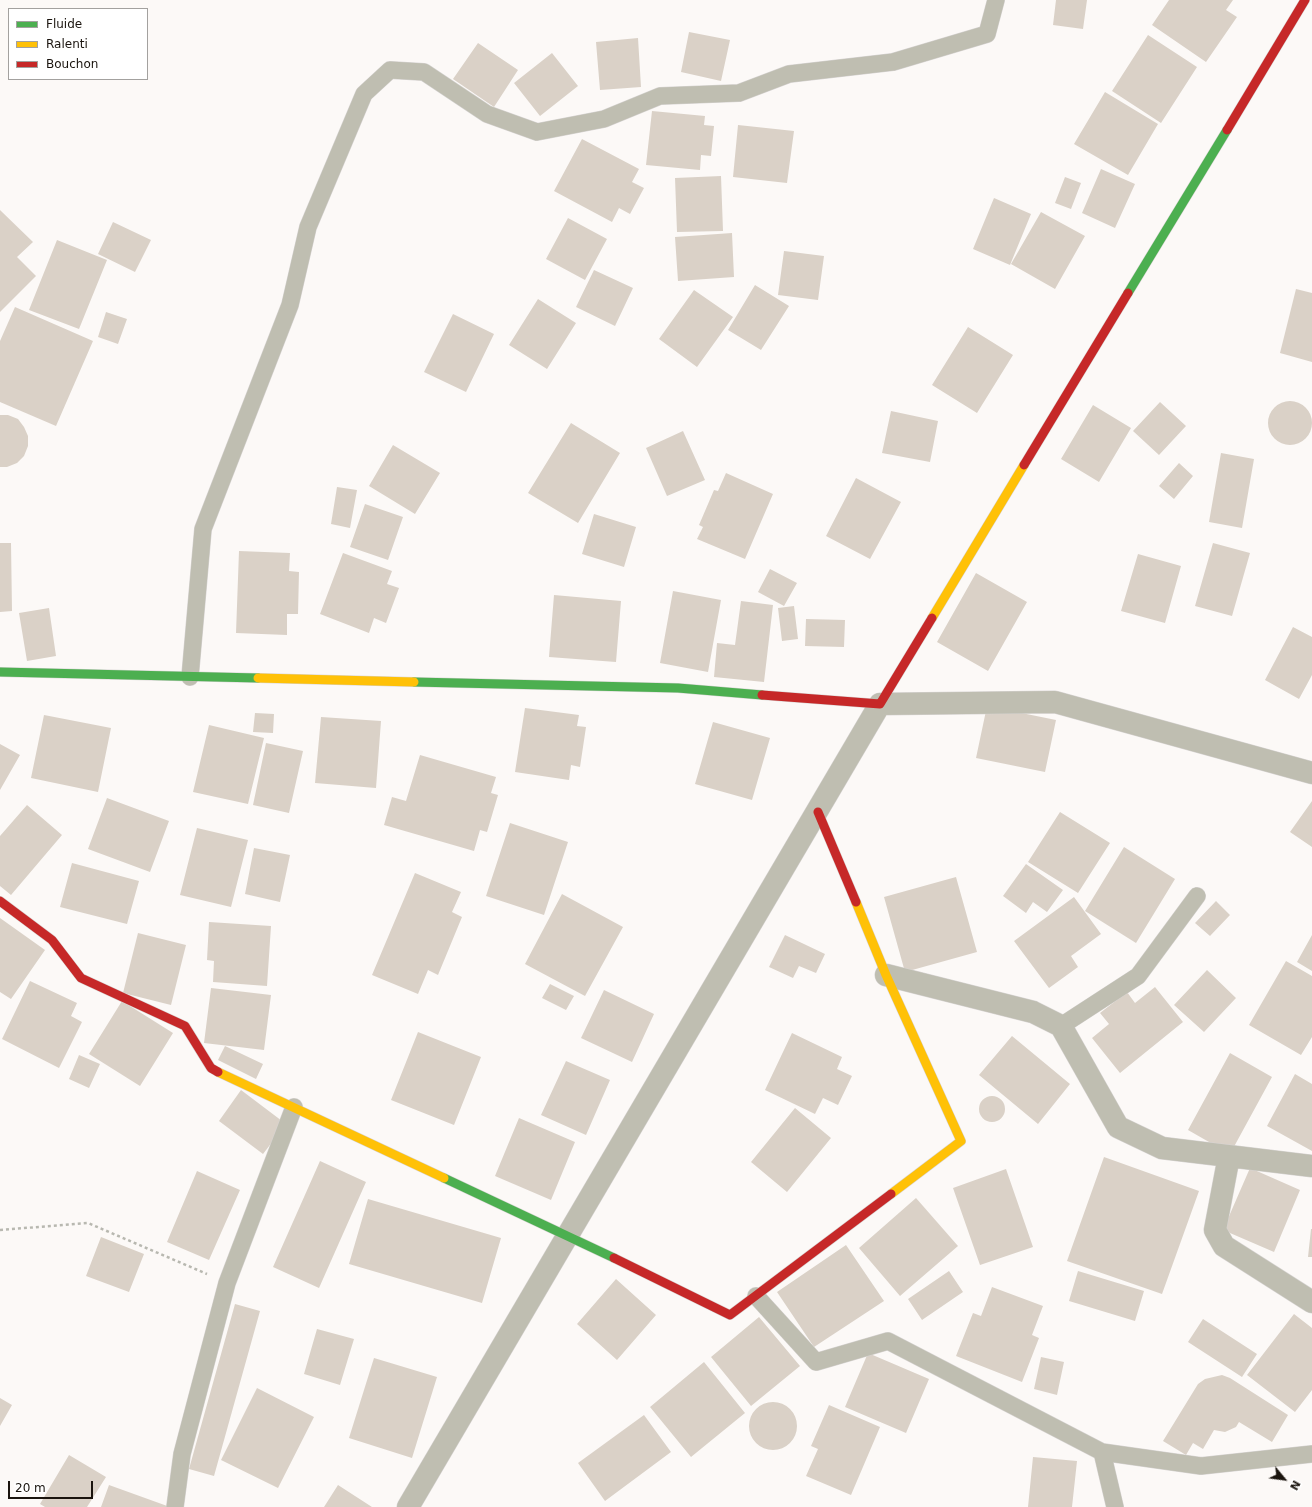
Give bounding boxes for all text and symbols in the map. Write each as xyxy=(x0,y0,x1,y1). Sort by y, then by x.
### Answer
legend xyxy=(8,8,148,80)
text: Fluide xyxy=(46,17,82,31)
text: Ralenti xyxy=(46,37,88,51)
text: Bouchon xyxy=(46,57,98,71)
north arrow xyxy=(1264,1459,1304,1499)
scale bar xyxy=(10,1473,95,1499)
text: N xyxy=(1287,1478,1303,1492)
text: 20 m xyxy=(15,1481,46,1495)

